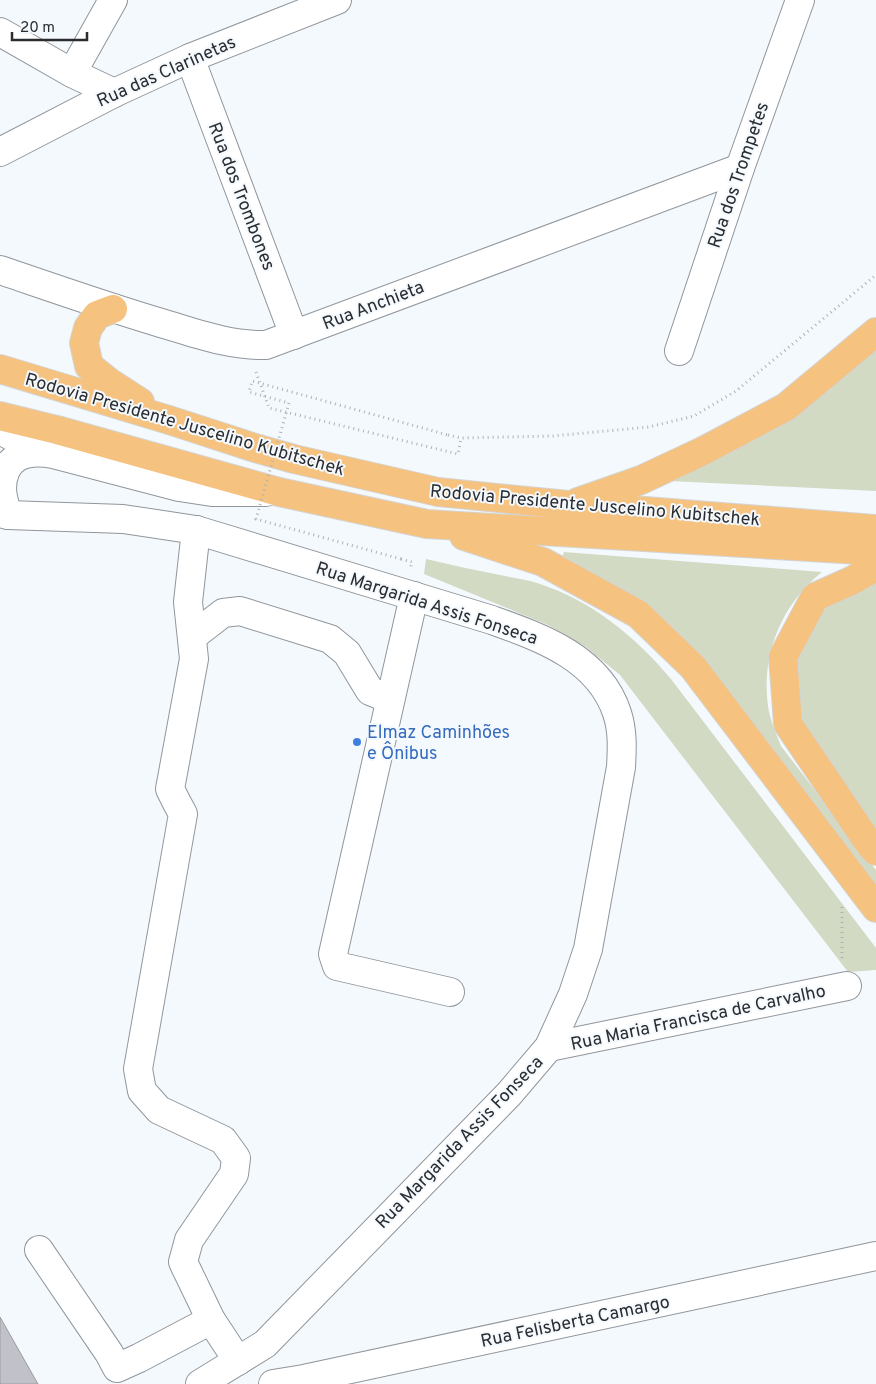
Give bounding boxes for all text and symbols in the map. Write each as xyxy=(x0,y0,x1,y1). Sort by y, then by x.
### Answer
scale bar xyxy=(12,10,88,42)
text: 20 m xyxy=(20,19,55,38)
street label: Rua das Clarinetas xyxy=(93,31,240,113)
street label: Rua dos Trompetes xyxy=(704,99,775,252)
street label: Rua dos Trombones xyxy=(202,119,279,274)
street label: Rua Anchieta xyxy=(320,277,428,336)
street label: Rodovia Presidente Juscelino Kubitschek xyxy=(22,369,347,482)
street label: Rodovia Presidente Juscelino Kubitschek xyxy=(429,481,761,532)
street label: Rua Margarida Assis Fonseca xyxy=(313,558,540,651)
place label: Elmaz Caminhões e Ônibus xyxy=(367,722,510,766)
marker: Elmaz Caminhões e Ônibus xyxy=(351,736,363,748)
street label: Rua Maria Francisca de Carvalho xyxy=(569,980,828,1057)
street label: Rua Margarida Assis Fonseca xyxy=(371,1052,549,1234)
street label: Rua Felisberta Camargo xyxy=(479,1291,672,1354)

